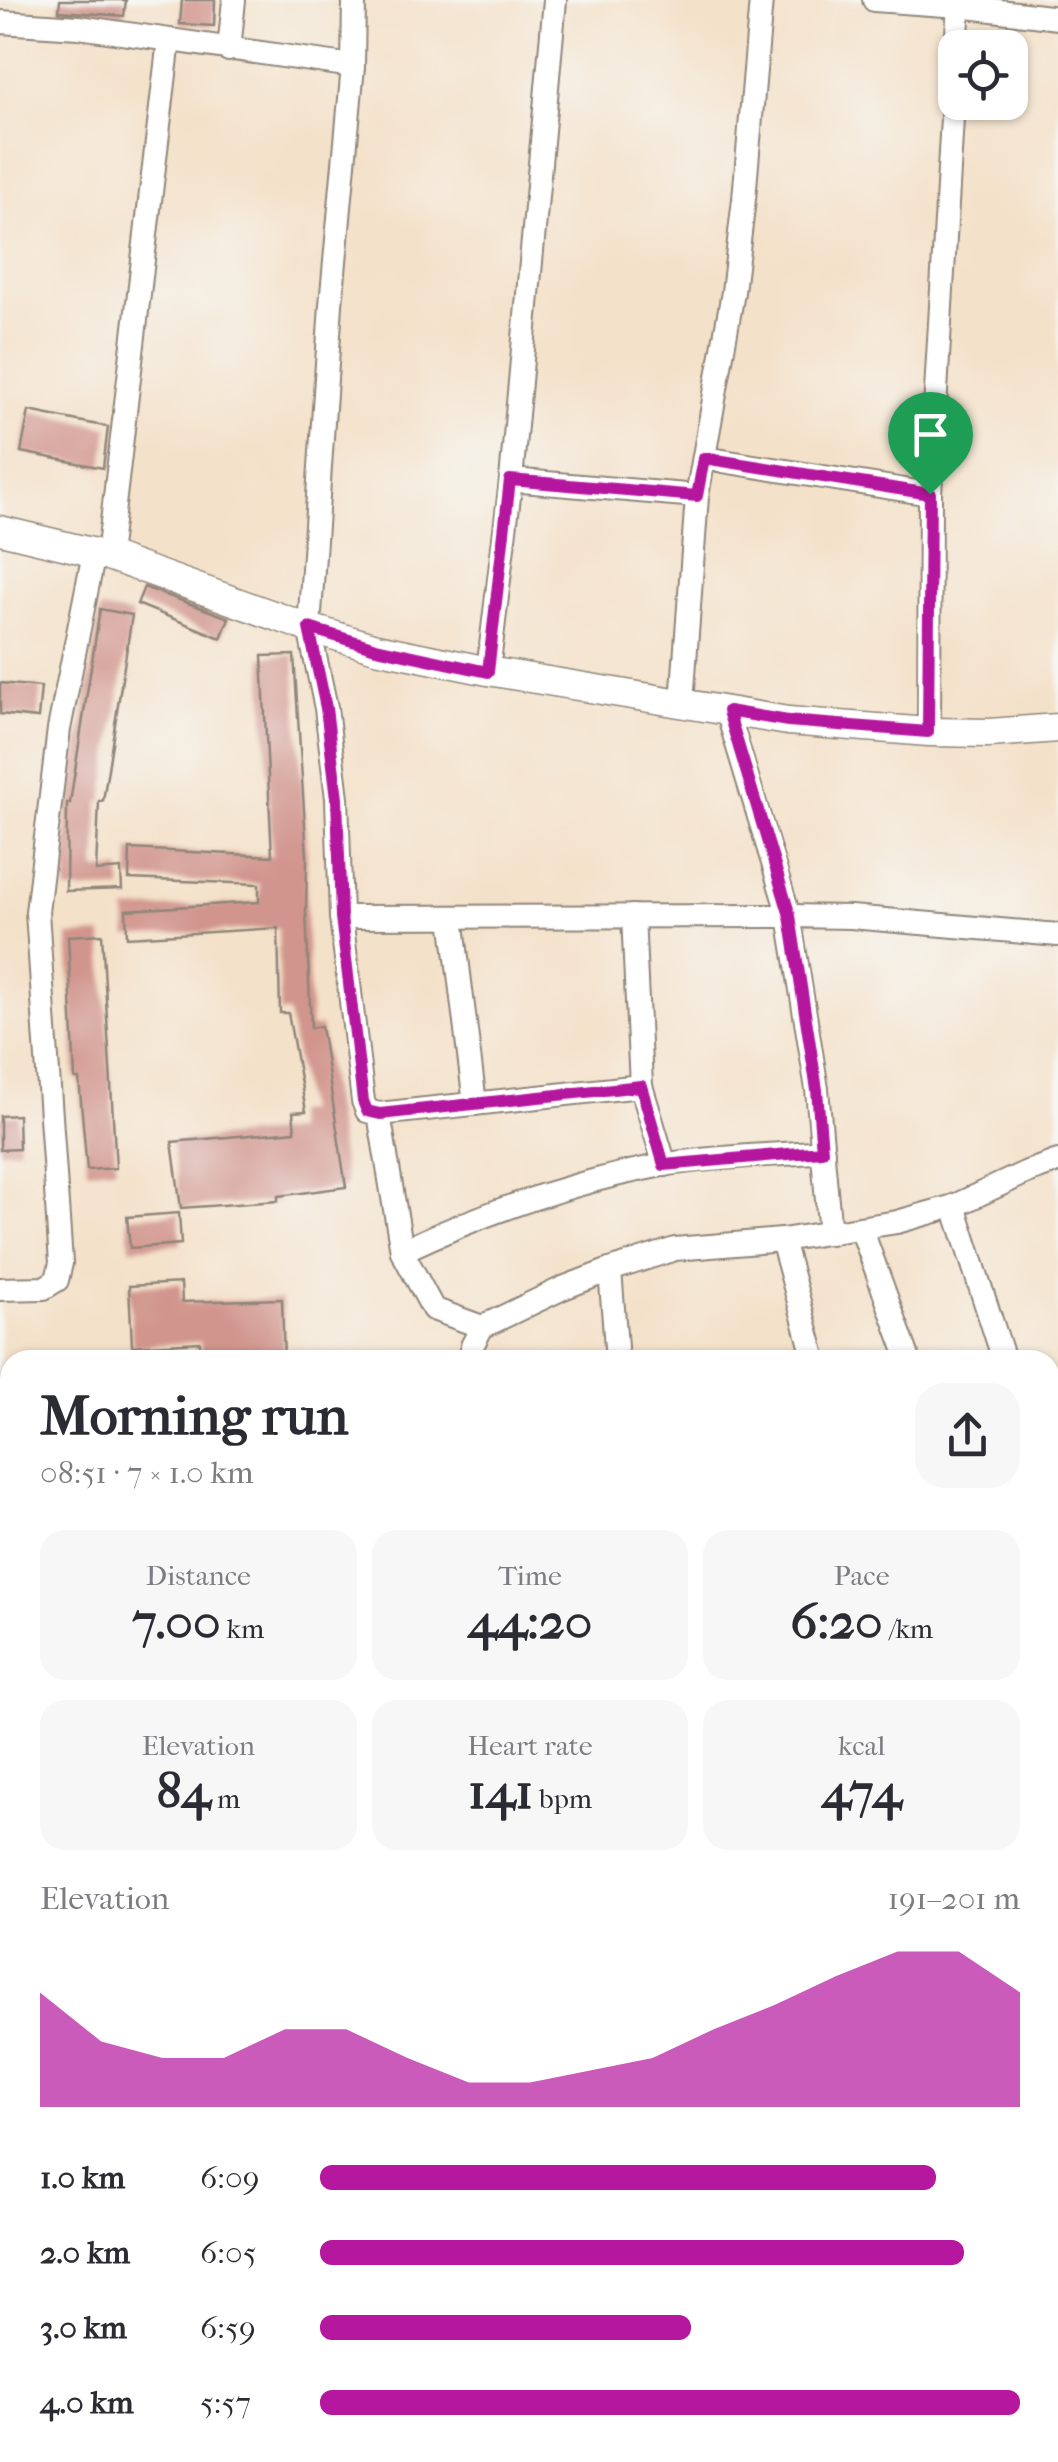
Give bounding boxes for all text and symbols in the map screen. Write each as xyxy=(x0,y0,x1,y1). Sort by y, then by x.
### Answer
map controls xyxy=(938,30,1028,120)
button: locate xyxy=(938,30,1028,120)
pin xyxy=(888,392,973,495)
icon: arrive xyxy=(903,407,958,462)
button: share xyxy=(915,1383,1020,1488)
text: Morning run xyxy=(40,1384,348,1448)
text: 08:51 · 7 × 1.0 km xyxy=(40,1454,254,1491)
text: Distance xyxy=(146,1559,251,1592)
text: Time xyxy=(498,1559,562,1592)
text: Pace xyxy=(834,1559,890,1592)
text: 7.00 xyxy=(132,1592,221,1651)
text: 44:20 xyxy=(468,1592,592,1651)
text: 6:20 xyxy=(790,1592,883,1651)
text: km xyxy=(221,1612,264,1645)
text: /km xyxy=(883,1612,933,1645)
text: Elevation xyxy=(142,1729,255,1762)
text: Heart rate xyxy=(467,1729,593,1762)
text: kcal xyxy=(838,1729,885,1762)
text: 84 xyxy=(156,1762,211,1821)
text: 141 xyxy=(468,1762,533,1821)
text: 474 xyxy=(821,1762,902,1821)
text: m xyxy=(211,1782,240,1815)
text: bpm xyxy=(533,1782,592,1815)
text: Elevation xyxy=(40,1880,169,1917)
text: 191–201 m xyxy=(888,1880,1020,1917)
text: 1.0 km xyxy=(40,2159,125,2196)
text: 6:09 xyxy=(200,2159,260,2196)
text: 2.0 km xyxy=(40,2234,130,2271)
text: 6:05 xyxy=(200,2234,257,2271)
text: 3.0 km xyxy=(40,2309,127,2346)
text: 6:59 xyxy=(200,2309,256,2346)
text: 4.0 km xyxy=(40,2384,134,2421)
text: 5:57 xyxy=(200,2384,251,2421)

